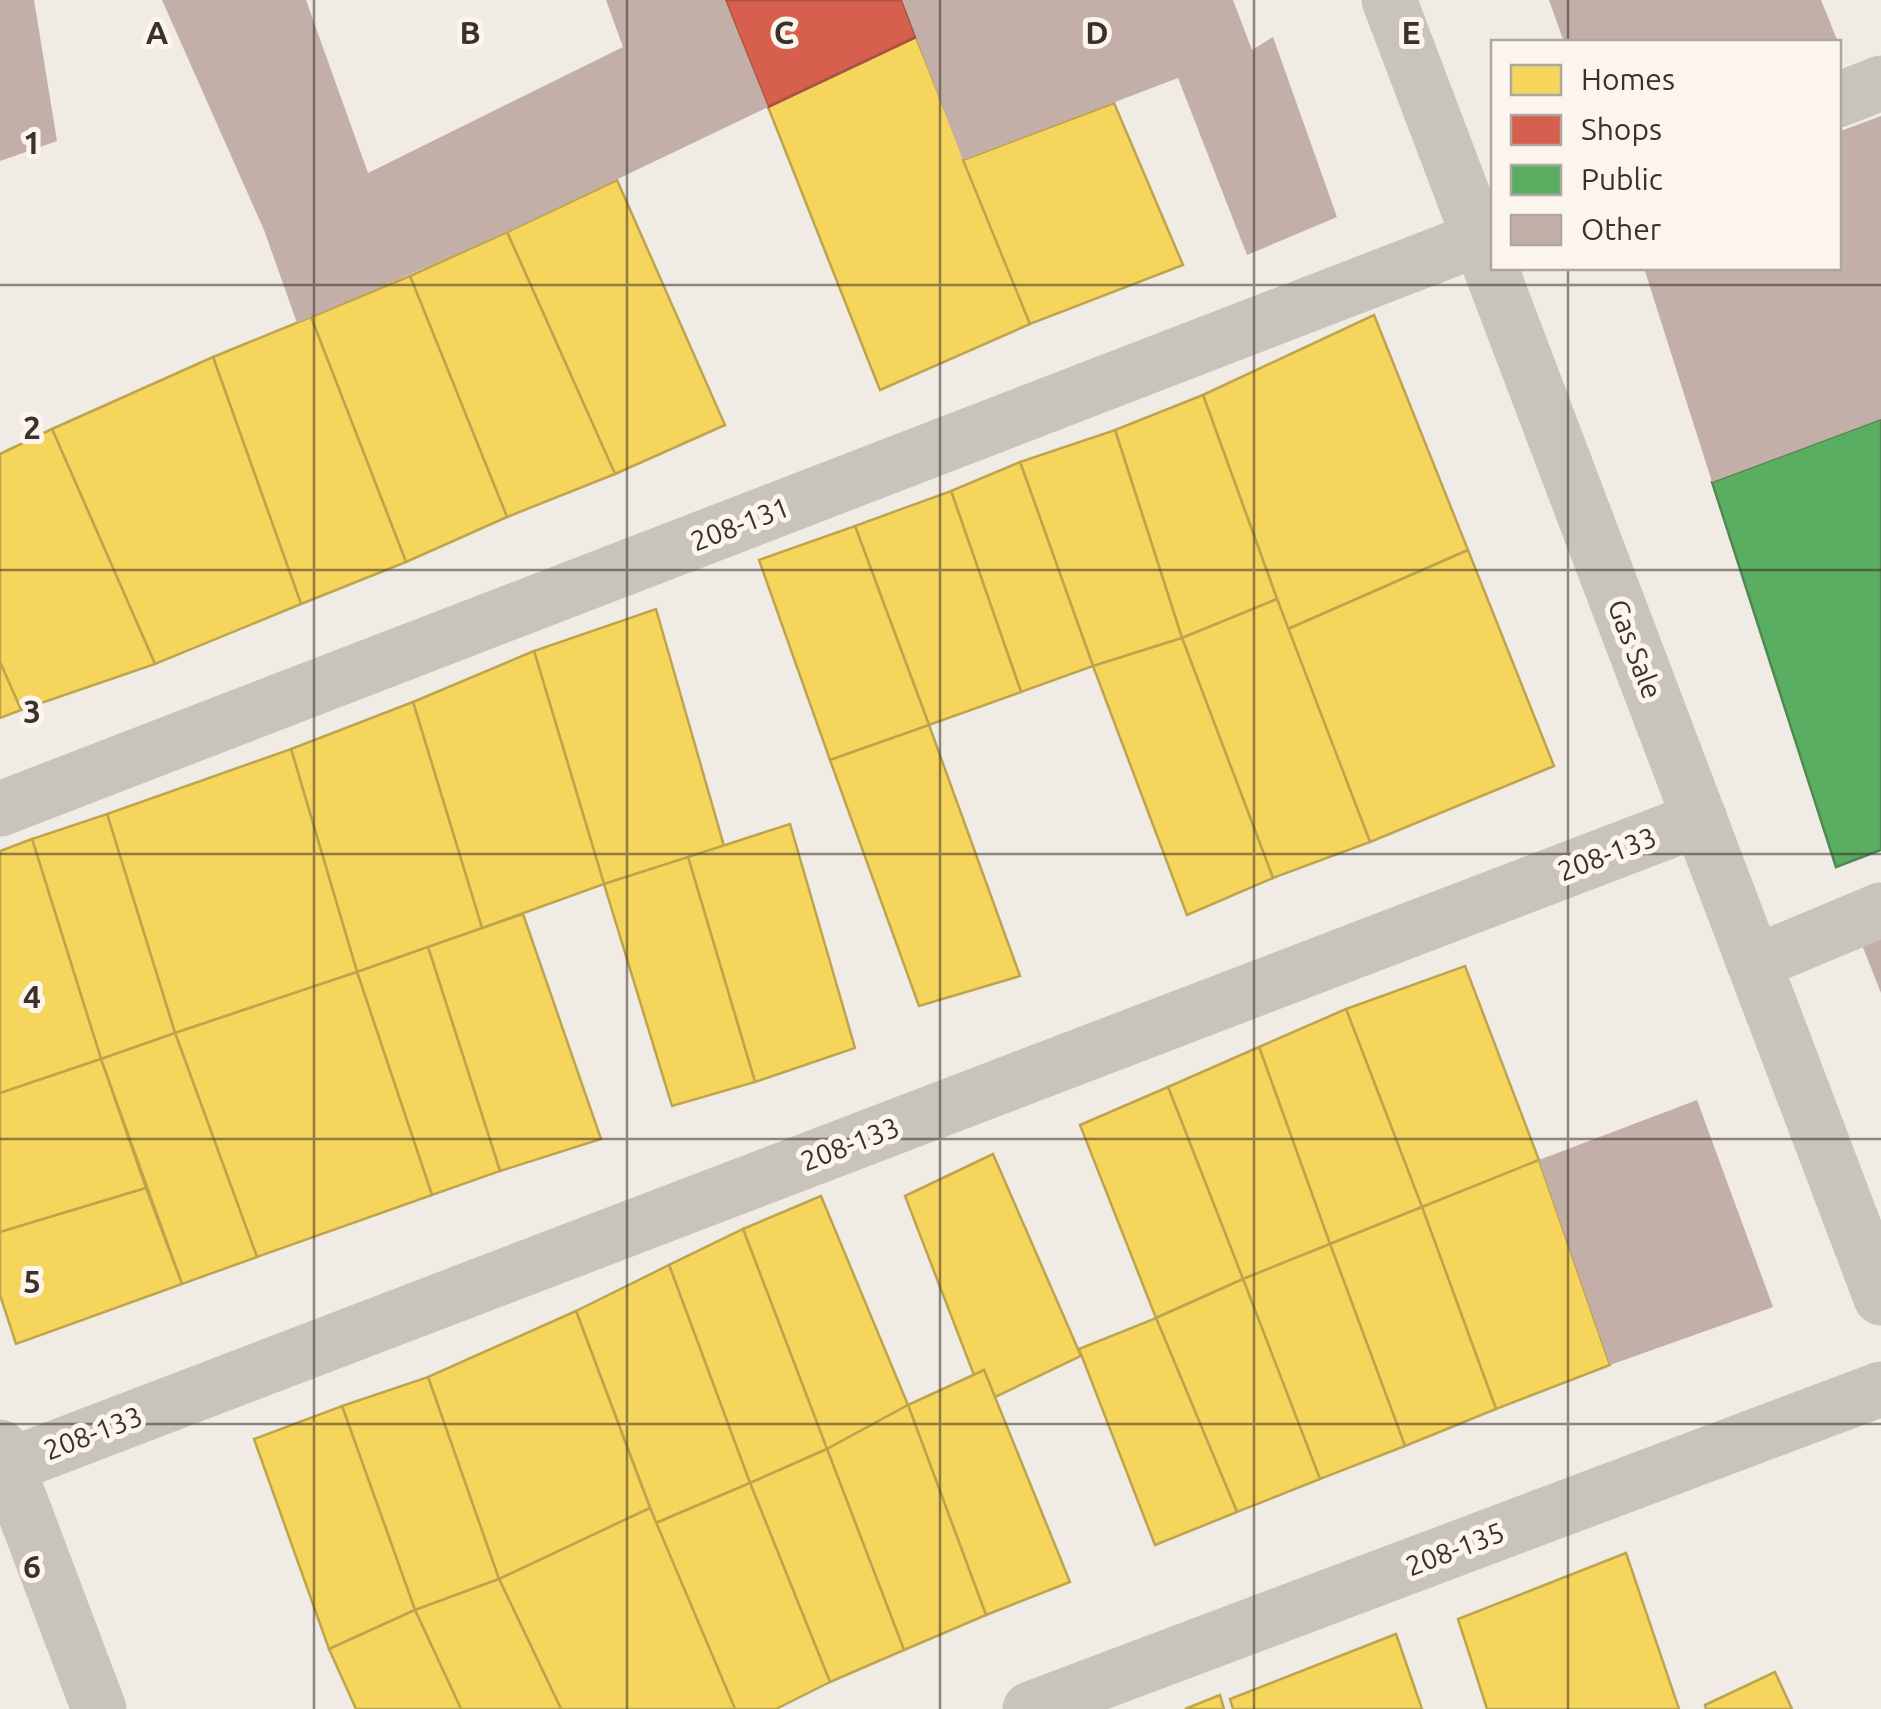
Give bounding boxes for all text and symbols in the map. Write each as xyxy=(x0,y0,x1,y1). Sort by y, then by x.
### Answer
text: A xyxy=(146,14,169,50)
text: B xyxy=(459,14,481,50)
text: C xyxy=(774,14,794,50)
text: D xyxy=(1085,14,1109,50)
text: E xyxy=(1401,14,1421,50)
legend xyxy=(1491,40,1841,270)
text: Homes xyxy=(1581,62,1675,96)
text: Shops xyxy=(1581,112,1662,146)
text: 1 xyxy=(23,124,41,160)
text: Public xyxy=(1581,162,1663,196)
text: Other xyxy=(1581,212,1662,246)
text: 2 xyxy=(23,409,41,445)
street label: 208-131 xyxy=(686,491,793,556)
street label: Gas Sale xyxy=(1602,595,1668,703)
text: 3 xyxy=(23,693,41,729)
street label: 208-133 xyxy=(1553,821,1660,886)
text: 4 xyxy=(23,978,41,1014)
street label: 208-133 xyxy=(796,1111,903,1176)
text: 5 xyxy=(23,1263,41,1299)
street label: 208-133 xyxy=(39,1400,146,1465)
street label: 208-135 xyxy=(1401,1516,1508,1581)
text: 6 xyxy=(23,1548,41,1584)

